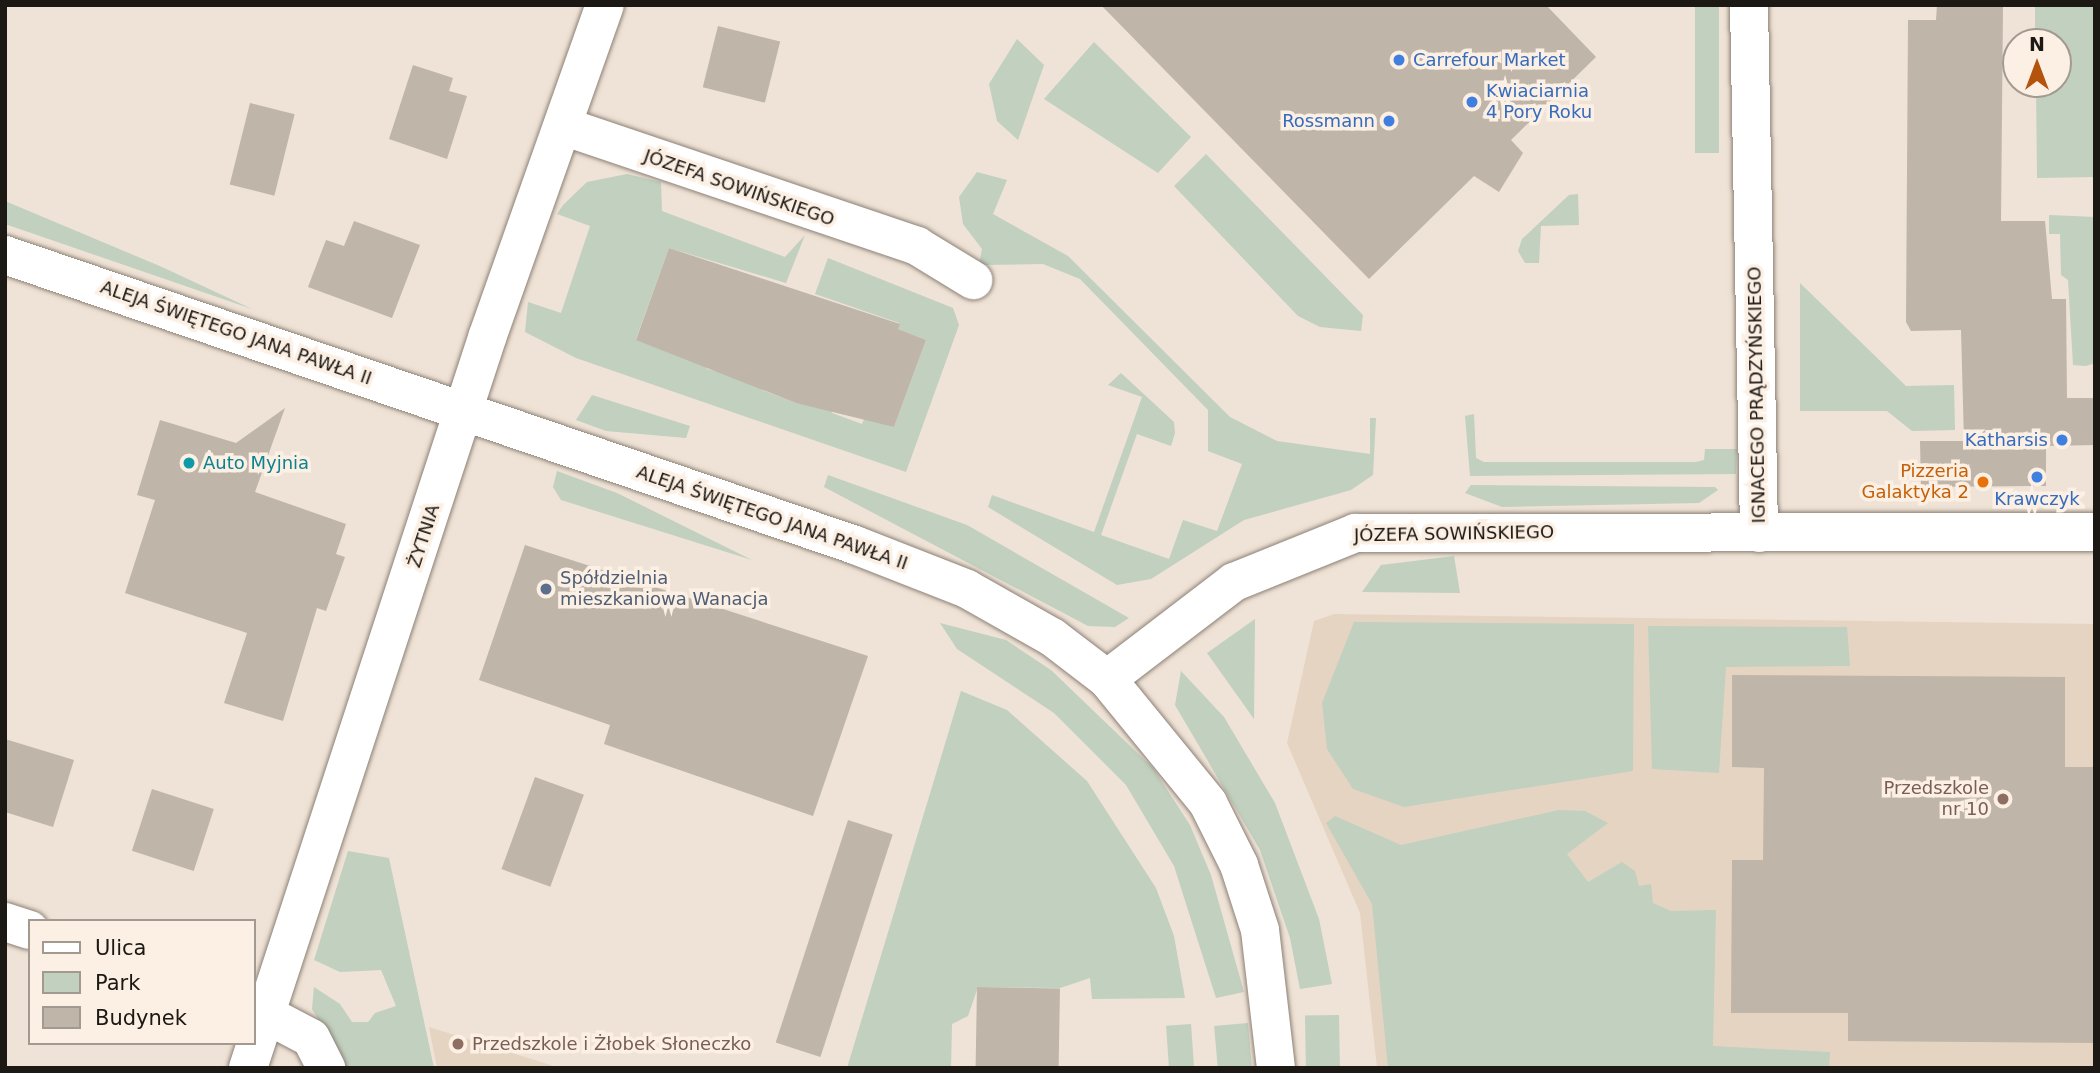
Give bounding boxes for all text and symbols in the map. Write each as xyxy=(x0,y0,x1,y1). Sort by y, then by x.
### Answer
north arrow xyxy=(2002,28,2072,98)
text: N xyxy=(2029,33,2045,55)
place label: Carrefour Market xyxy=(1413,49,1566,71)
marker: Carrefour Market xyxy=(1391,52,1407,68)
place label: Kwiaciarnia 4 Pory Roku xyxy=(1486,81,1592,124)
marker: Kwiaciarnia 4 Pory Roku xyxy=(1464,94,1480,110)
place label: Rossmann xyxy=(1282,110,1375,132)
marker: Rossmann xyxy=(1381,113,1397,129)
street label: JÓZEFA SOWIŃSKIEGO xyxy=(641,145,837,231)
street label: IGNACEGO PRĄDZYŃSKIEGO xyxy=(1744,266,1770,524)
street label: ALEJA ŚWIĘTEGO JANA PAWŁA II xyxy=(98,276,374,390)
place label: Katharsis xyxy=(1965,429,2048,451)
marker: Katharsis xyxy=(2054,432,2070,448)
place label: Auto Myjnia xyxy=(203,452,309,474)
marker: Auto Myjnia xyxy=(181,455,197,471)
street label: ALEJA ŚWIĘTEGO JANA PAWŁA II xyxy=(634,461,910,575)
place label: Pizzeria Galaktyka 2 xyxy=(1862,461,1969,504)
marker: Krawczyk xyxy=(2029,469,2045,485)
marker: Pizzeria Galaktyka 2 xyxy=(1975,474,1991,490)
place label: Krawczyk xyxy=(1994,488,2080,510)
street label: ŻYTNIA xyxy=(404,502,444,570)
street label: JÓZEFA SOWIŃSKIEGO xyxy=(1354,521,1554,547)
place label: Spółdzielnia mieszkaniowa Wanacja xyxy=(560,568,769,610)
marker: Spółdzielnia mieszkaniowa Wanacja xyxy=(538,581,554,597)
place label: Przedszkole nr 10 xyxy=(1883,778,1989,820)
marker: Przedszkole nr 10 xyxy=(1995,791,2011,807)
legend xyxy=(28,919,256,1045)
text: Ulica xyxy=(95,936,146,960)
text: Park xyxy=(95,971,140,995)
text: Budynek xyxy=(95,1006,187,1030)
place label: Przedszkole i Żłobek Słoneczko xyxy=(472,1033,751,1055)
marker: Przedszkole i Żłobek Słoneczko xyxy=(450,1036,466,1052)

